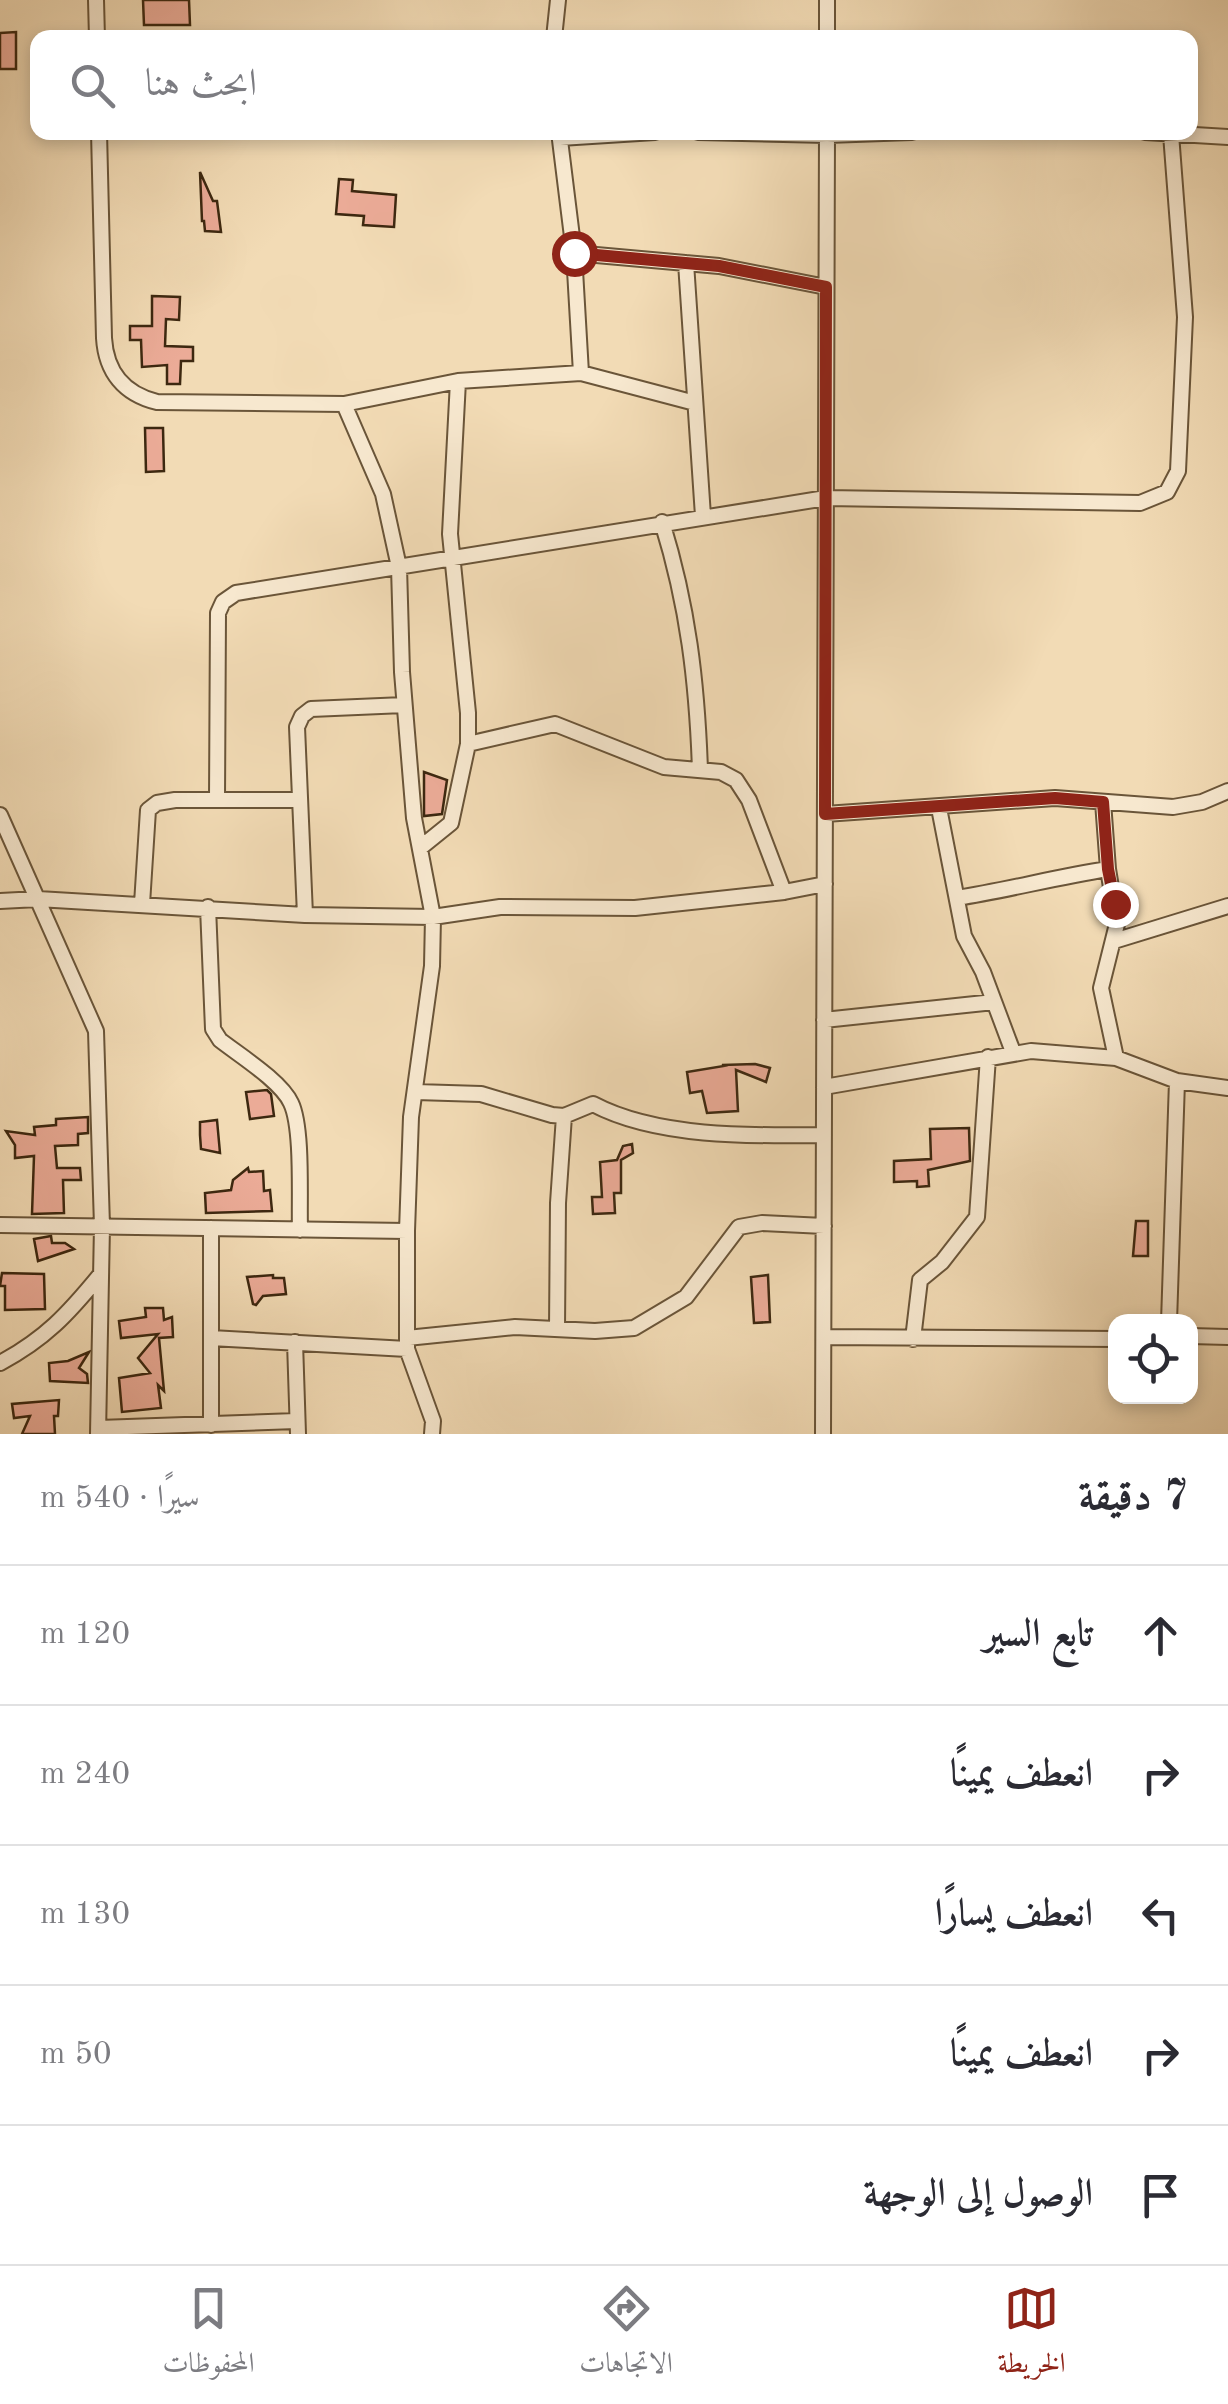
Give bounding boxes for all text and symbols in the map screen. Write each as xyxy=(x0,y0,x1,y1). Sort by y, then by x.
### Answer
search box xyxy=(30,30,1198,140)
icon: search xyxy=(65,58,120,113)
text: ابحث هنا xyxy=(145,66,257,104)
route start xyxy=(552,231,598,277)
route end xyxy=(1093,882,1139,928)
map controls xyxy=(1108,1314,1198,1404)
button: locate xyxy=(1108,1314,1198,1404)
text: 7 دقيقة xyxy=(1079,1477,1188,1519)
text: سيرًا · 540 m xyxy=(40,1483,200,1515)
icon: ahead xyxy=(1133,1608,1188,1663)
text: تابع السير xyxy=(983,1616,1093,1654)
text: 120 m xyxy=(40,1619,130,1651)
icon: right xyxy=(1133,1748,1188,1803)
text: انعطف يمينًا xyxy=(950,1756,1093,1794)
text: 240 m xyxy=(40,1759,130,1791)
icon: left xyxy=(1133,1888,1188,1943)
text: انعطف يسارًا xyxy=(935,1896,1093,1934)
text: 130 m xyxy=(40,1899,130,1931)
icon: right xyxy=(1133,2028,1188,2083)
text: انعطف يمينًا xyxy=(950,2036,1093,2074)
text: 50 m xyxy=(40,2039,112,2071)
icon: arrive xyxy=(1133,2168,1188,2223)
text: الوصول إلى الوجهة xyxy=(864,2176,1093,2214)
tab: المحفوظات xyxy=(162,2281,255,2390)
tab: الاتجاهات xyxy=(579,2281,673,2390)
tab: الخريطة xyxy=(998,2281,1066,2390)

